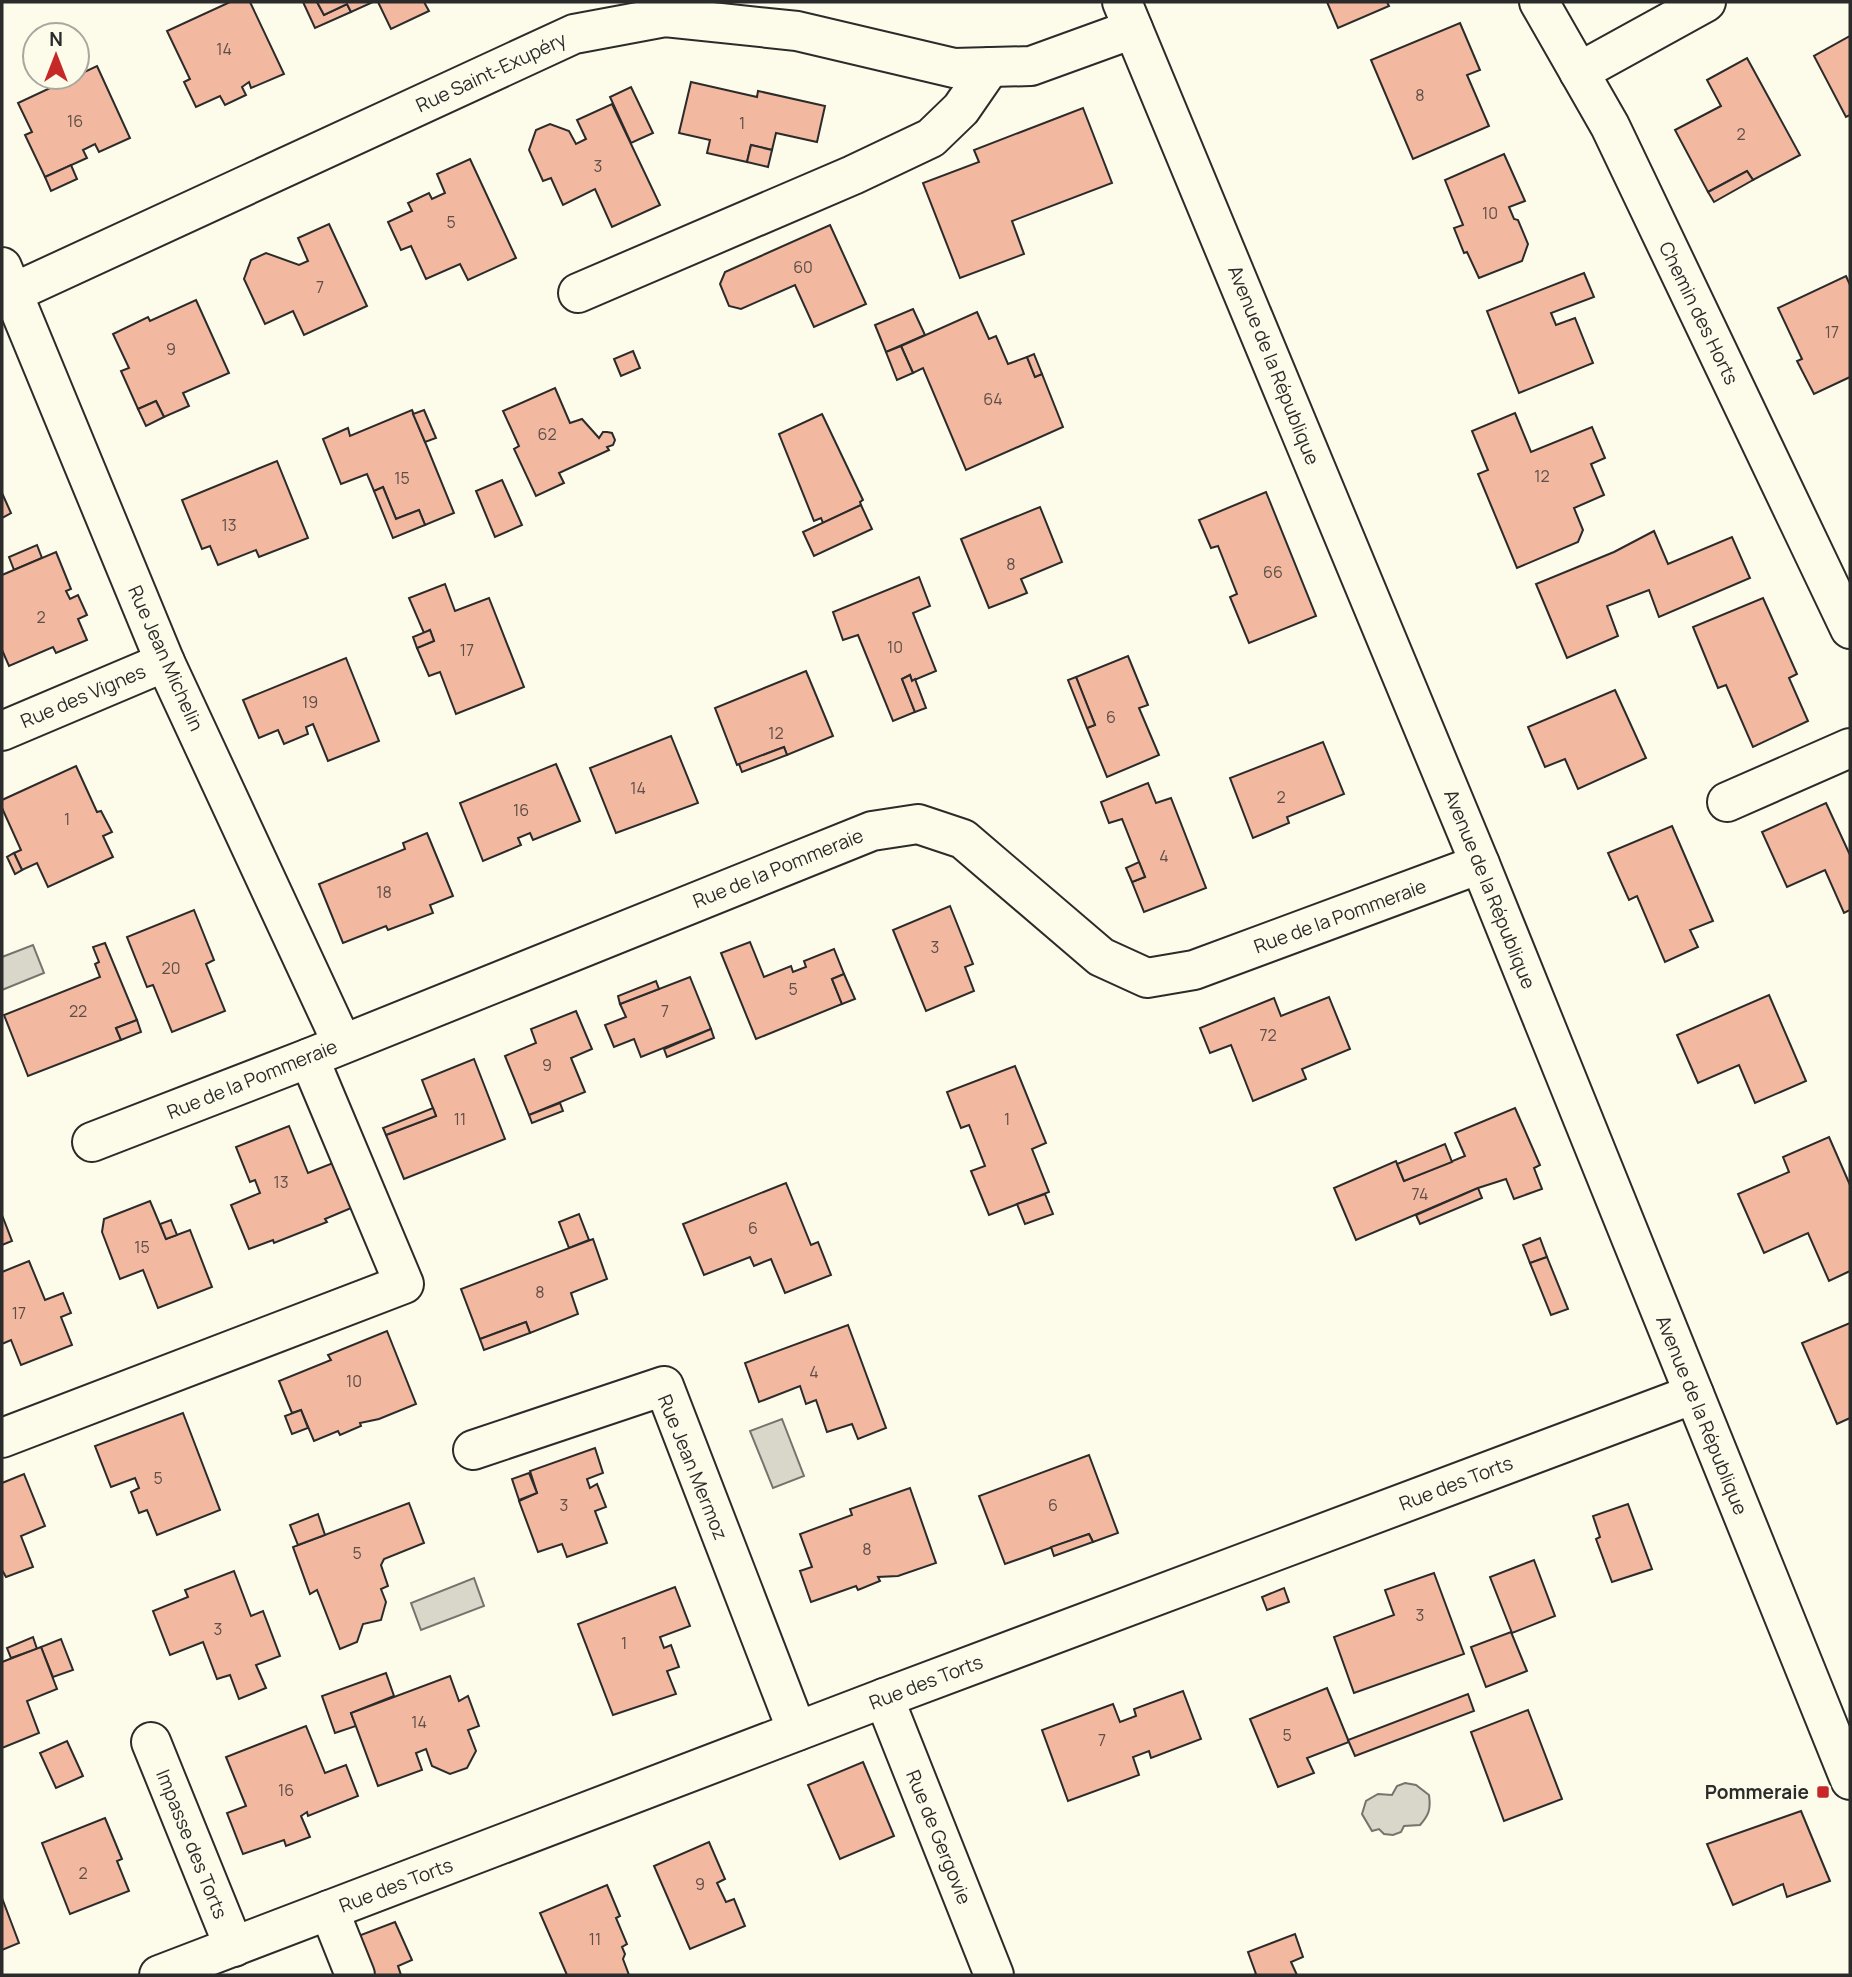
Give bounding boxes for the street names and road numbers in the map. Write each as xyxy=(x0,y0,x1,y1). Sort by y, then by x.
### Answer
street label: Rue Saint-Exupéry xyxy=(412,26,570,118)
street label: Chemin des Horts xyxy=(1653,237,1745,389)
street label: Avenue de la République xyxy=(1222,261,1326,469)
street label: Rue Jean Michelin xyxy=(122,581,210,735)
street label: Rue des Vignes xyxy=(17,658,149,734)
street label: Avenue de la République xyxy=(1438,785,1542,993)
street label: Rue de la Pommeraie xyxy=(689,822,867,914)
street label: Rue de la Pommeraie xyxy=(1250,873,1430,959)
street label: Rue de la Pommeraie xyxy=(163,1033,341,1125)
street label: Avenue de la République xyxy=(1650,1311,1754,1519)
street label: Rue Jean Mermoz xyxy=(652,1391,734,1543)
street label: Rue des Torts xyxy=(1395,1449,1517,1517)
street label: Rue des Torts xyxy=(865,1648,987,1716)
street label: Impasse des Torts xyxy=(150,1765,234,1923)
street label: Rue de Gergovie xyxy=(900,1766,978,1908)
street label: Rue des Torts xyxy=(335,1851,457,1919)

